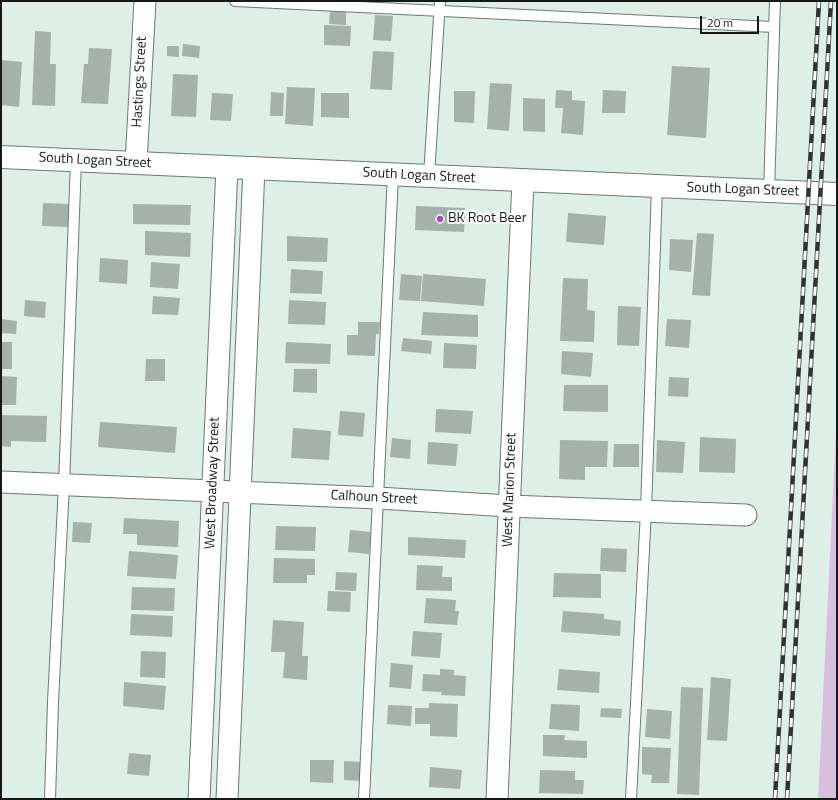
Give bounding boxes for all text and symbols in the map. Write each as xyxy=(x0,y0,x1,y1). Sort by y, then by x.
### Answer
scale bar xyxy=(702,8,761,34)
text: 20 m xyxy=(707,13,733,32)
street label: Hastings Street xyxy=(129,36,151,128)
street label: South Logan Street xyxy=(38,150,152,172)
street label: South Logan Street xyxy=(362,165,476,187)
street label: South Logan Street xyxy=(686,180,800,200)
place label: BK Root Beer xyxy=(448,211,526,227)
marker: BK Root Beer xyxy=(435,214,445,224)
street label: West Broadway Street xyxy=(202,417,224,549)
street label: West Marion Street xyxy=(500,433,520,547)
street label: Calhoun Street xyxy=(330,487,418,509)

